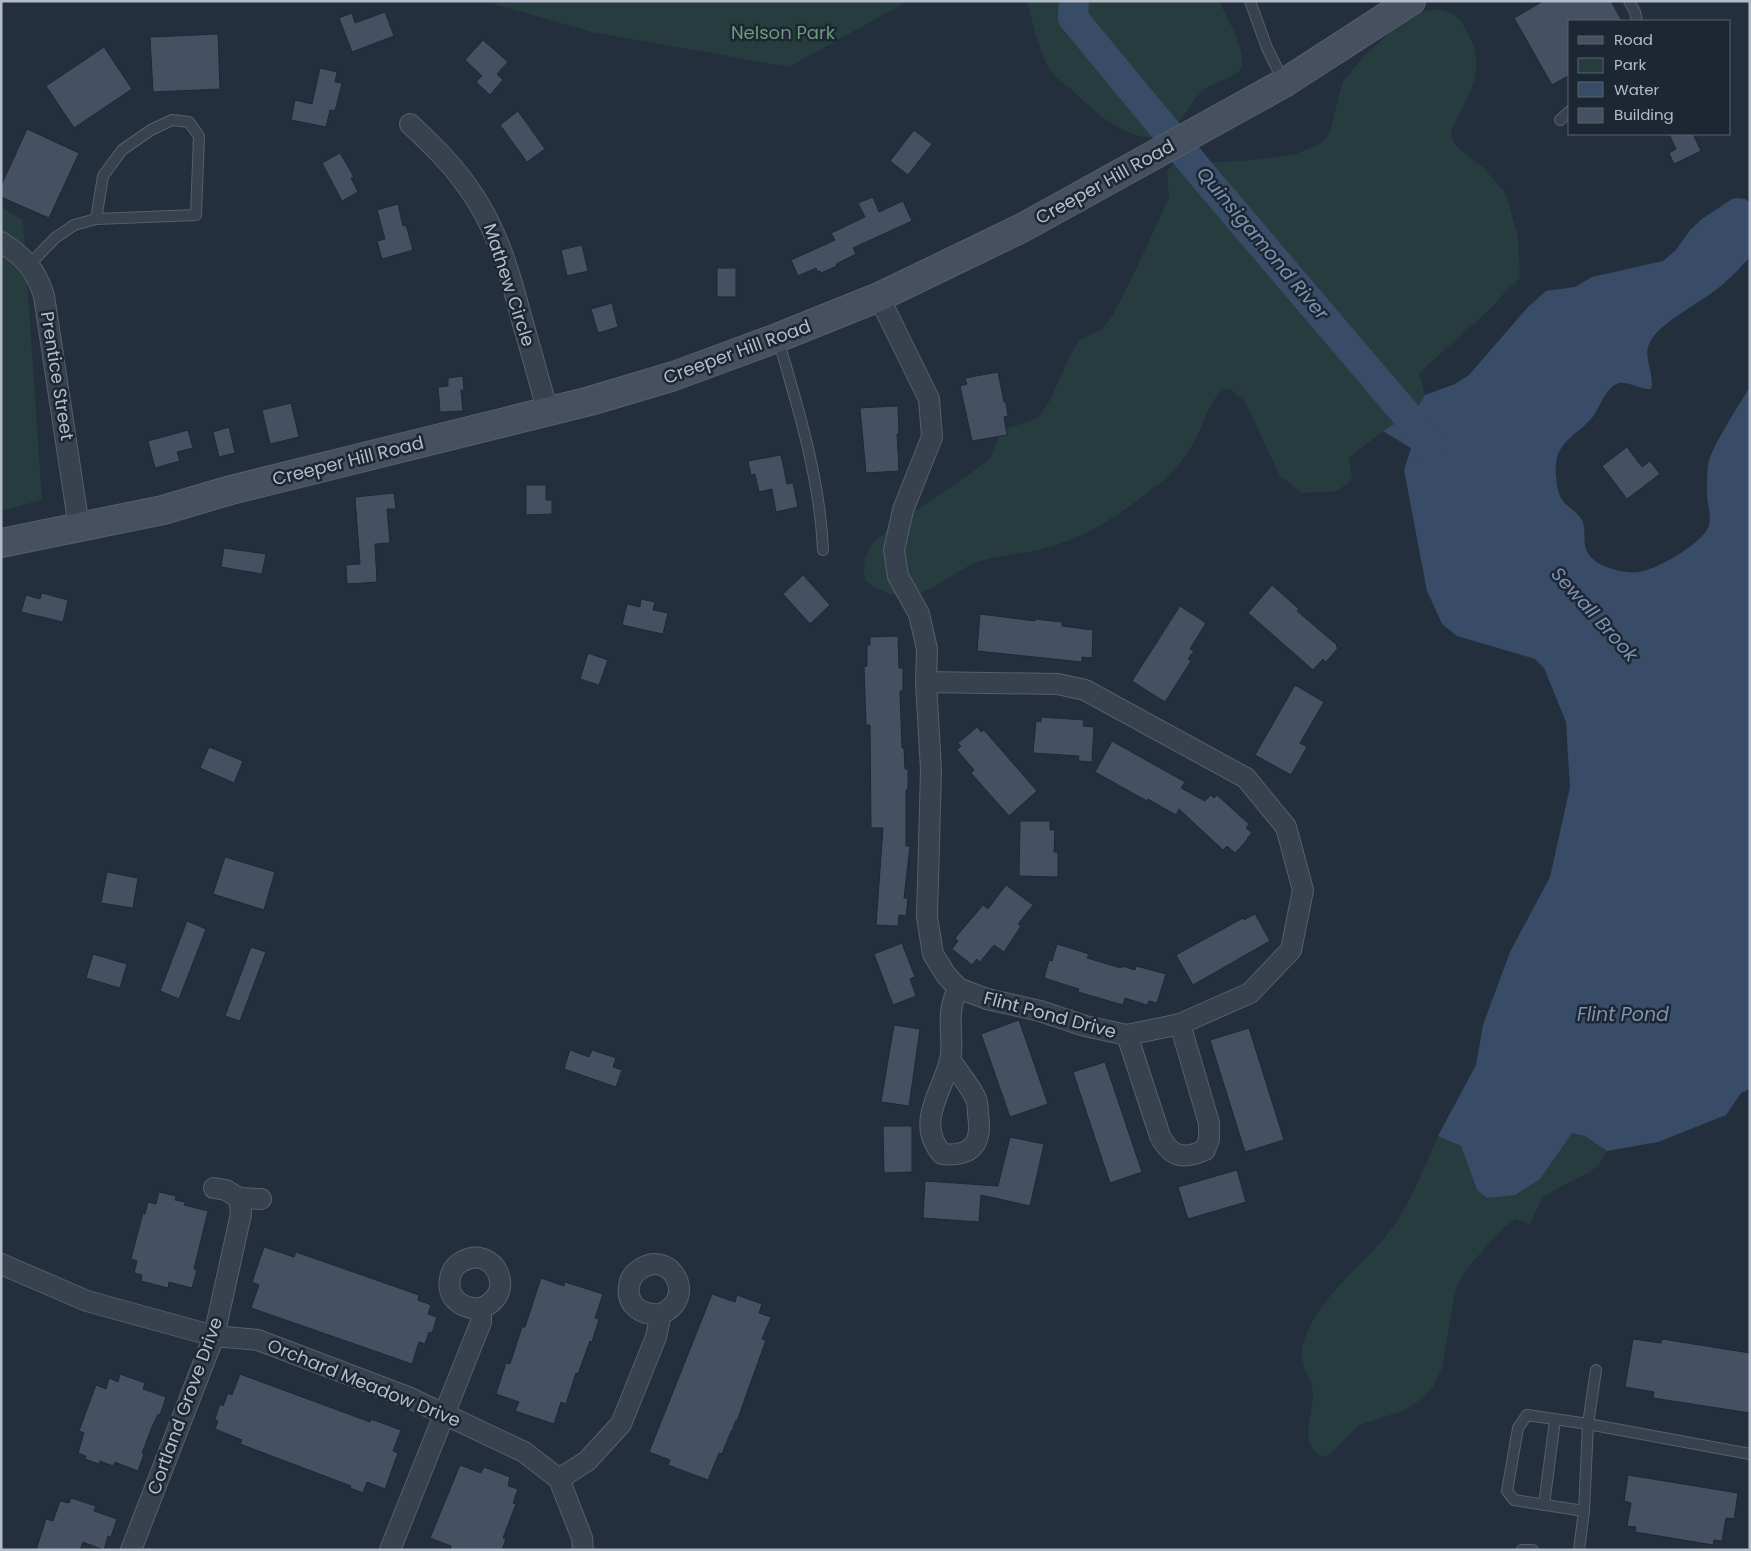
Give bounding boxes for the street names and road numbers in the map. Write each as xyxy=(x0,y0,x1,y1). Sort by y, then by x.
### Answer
street label: Creeper Hill Road xyxy=(1031,133,1179,230)
street label: Mathew Circle xyxy=(478,220,541,350)
street label: Prentice Street xyxy=(35,310,80,442)
street label: Creeper Hill Road xyxy=(660,313,814,390)
street label: Creeper Hill Road xyxy=(270,430,426,491)
street label: Flint Pond Drive xyxy=(981,985,1119,1044)
street label: Cortland Grove Drive xyxy=(141,1314,228,1498)
street label: Orchard Meadow Drive xyxy=(264,1332,465,1433)

